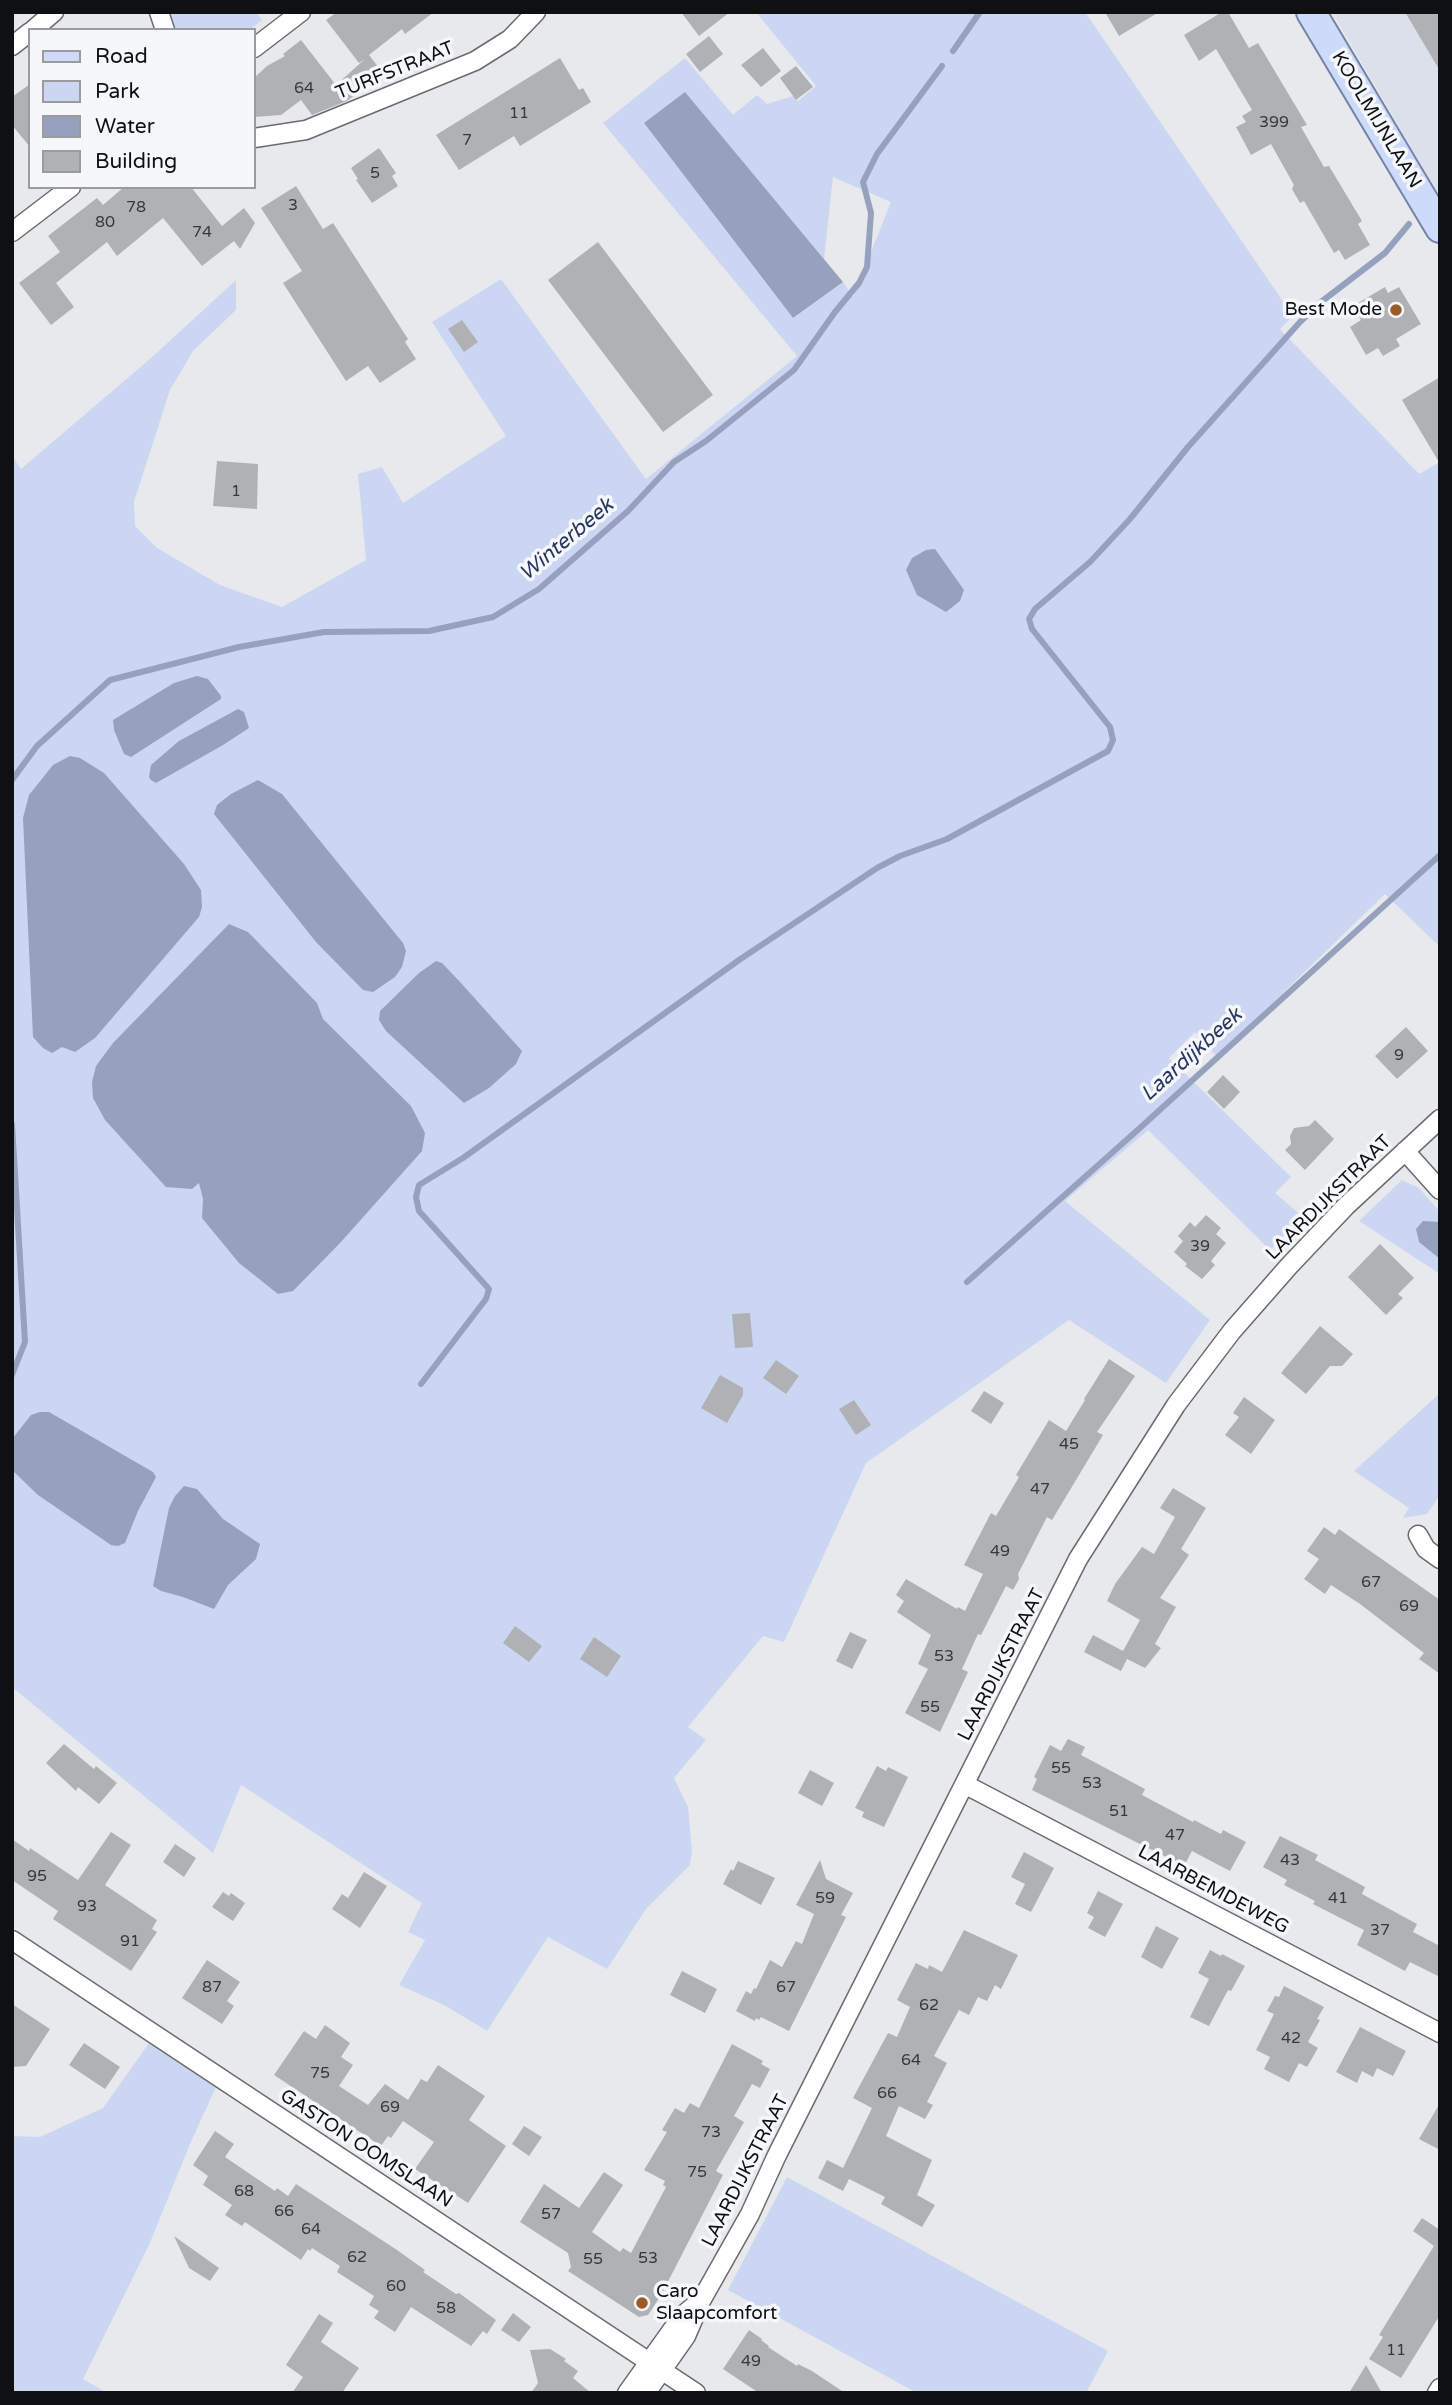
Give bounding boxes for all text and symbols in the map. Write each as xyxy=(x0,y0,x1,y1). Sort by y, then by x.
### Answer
legend xyxy=(28,28,256,189)
street label: TURFSTRAAT xyxy=(333,37,457,105)
text: Road xyxy=(95,44,148,69)
street label: KOOLMIJNLAAN xyxy=(1326,47,1426,193)
text: Park xyxy=(95,79,140,104)
house number: 64 xyxy=(294,79,314,99)
house number: 11 xyxy=(509,104,529,124)
house number: 399 xyxy=(1259,113,1289,133)
text: Water xyxy=(95,114,155,139)
house number: 7 xyxy=(462,131,472,151)
text: Building xyxy=(95,149,177,174)
house number: 5 xyxy=(370,164,380,184)
house number: 3 xyxy=(288,196,298,216)
house number: 78 xyxy=(126,198,146,218)
house number: 80 xyxy=(95,213,115,233)
house number: 74 xyxy=(192,223,212,243)
place label: Best Mode xyxy=(1285,299,1382,321)
marker: Best Mode xyxy=(1388,302,1404,318)
house number: 1 xyxy=(231,482,241,502)
water label: Winterbeek xyxy=(515,493,619,587)
water label: Laardijkbeek xyxy=(1136,1003,1248,1107)
house number: 9 xyxy=(1394,1046,1404,1066)
street label: LAARDIJKSTRAAT xyxy=(1262,1131,1396,1265)
house number: 39 xyxy=(1190,1237,1210,1257)
house number: 45 xyxy=(1059,1435,1079,1455)
house number: 47 xyxy=(1030,1480,1050,1500)
house number: 49 xyxy=(990,1542,1010,1562)
house number: 67 xyxy=(1361,1573,1381,1593)
street label: LAARDIJKSTRAAT xyxy=(954,1585,1050,1745)
house number: 69 xyxy=(1399,1597,1419,1617)
house number: 53 xyxy=(934,1647,954,1667)
house number: 55 xyxy=(920,1698,940,1718)
house number: 55 xyxy=(1051,1759,1071,1779)
house number: 53 xyxy=(1082,1774,1102,1794)
house number: 51 xyxy=(1109,1802,1129,1822)
house number: 47 xyxy=(1165,1826,1185,1846)
street label: LAARBEMDEWEG xyxy=(1134,1841,1292,1939)
house number: 43 xyxy=(1280,1851,1300,1871)
house number: 95 xyxy=(27,1867,47,1887)
house number: 59 xyxy=(815,1889,835,1909)
house number: 41 xyxy=(1328,1889,1348,1909)
house number: 93 xyxy=(77,1897,97,1917)
house number: 37 xyxy=(1370,1921,1390,1941)
house number: 91 xyxy=(120,1932,140,1952)
house number: 87 xyxy=(202,1978,222,1998)
house number: 67 xyxy=(776,1978,796,1998)
house number: 62 xyxy=(919,1996,939,2016)
house number: 42 xyxy=(1281,2029,1301,2049)
house number: 64 xyxy=(901,2051,921,2071)
house number: 75 xyxy=(310,2064,330,2084)
house number: 66 xyxy=(877,2084,897,2104)
street label: GASTON OOMSLAAN xyxy=(276,2085,456,2213)
street label: LAARDIJKSTRAAT xyxy=(698,2091,794,2251)
house number: 69 xyxy=(380,2098,400,2118)
house number: 73 xyxy=(701,2123,721,2143)
house number: 75 xyxy=(687,2163,707,2183)
house number: 68 xyxy=(234,2182,254,2202)
house number: 66 xyxy=(274,2202,294,2222)
house number: 57 xyxy=(541,2205,561,2225)
house number: 64 xyxy=(301,2220,321,2240)
house number: 62 xyxy=(347,2248,367,2268)
house number: 53 xyxy=(638,2249,658,2269)
house number: 55 xyxy=(583,2250,603,2270)
house number: 60 xyxy=(386,2277,406,2297)
place label: Caro Slaapcomfort xyxy=(656,2281,777,2325)
marker: Caro Slaapcomfort xyxy=(634,2295,650,2311)
house number: 58 xyxy=(436,2299,456,2319)
house number: 11 xyxy=(1386,2341,1406,2361)
house number: 49 xyxy=(741,2352,761,2372)

